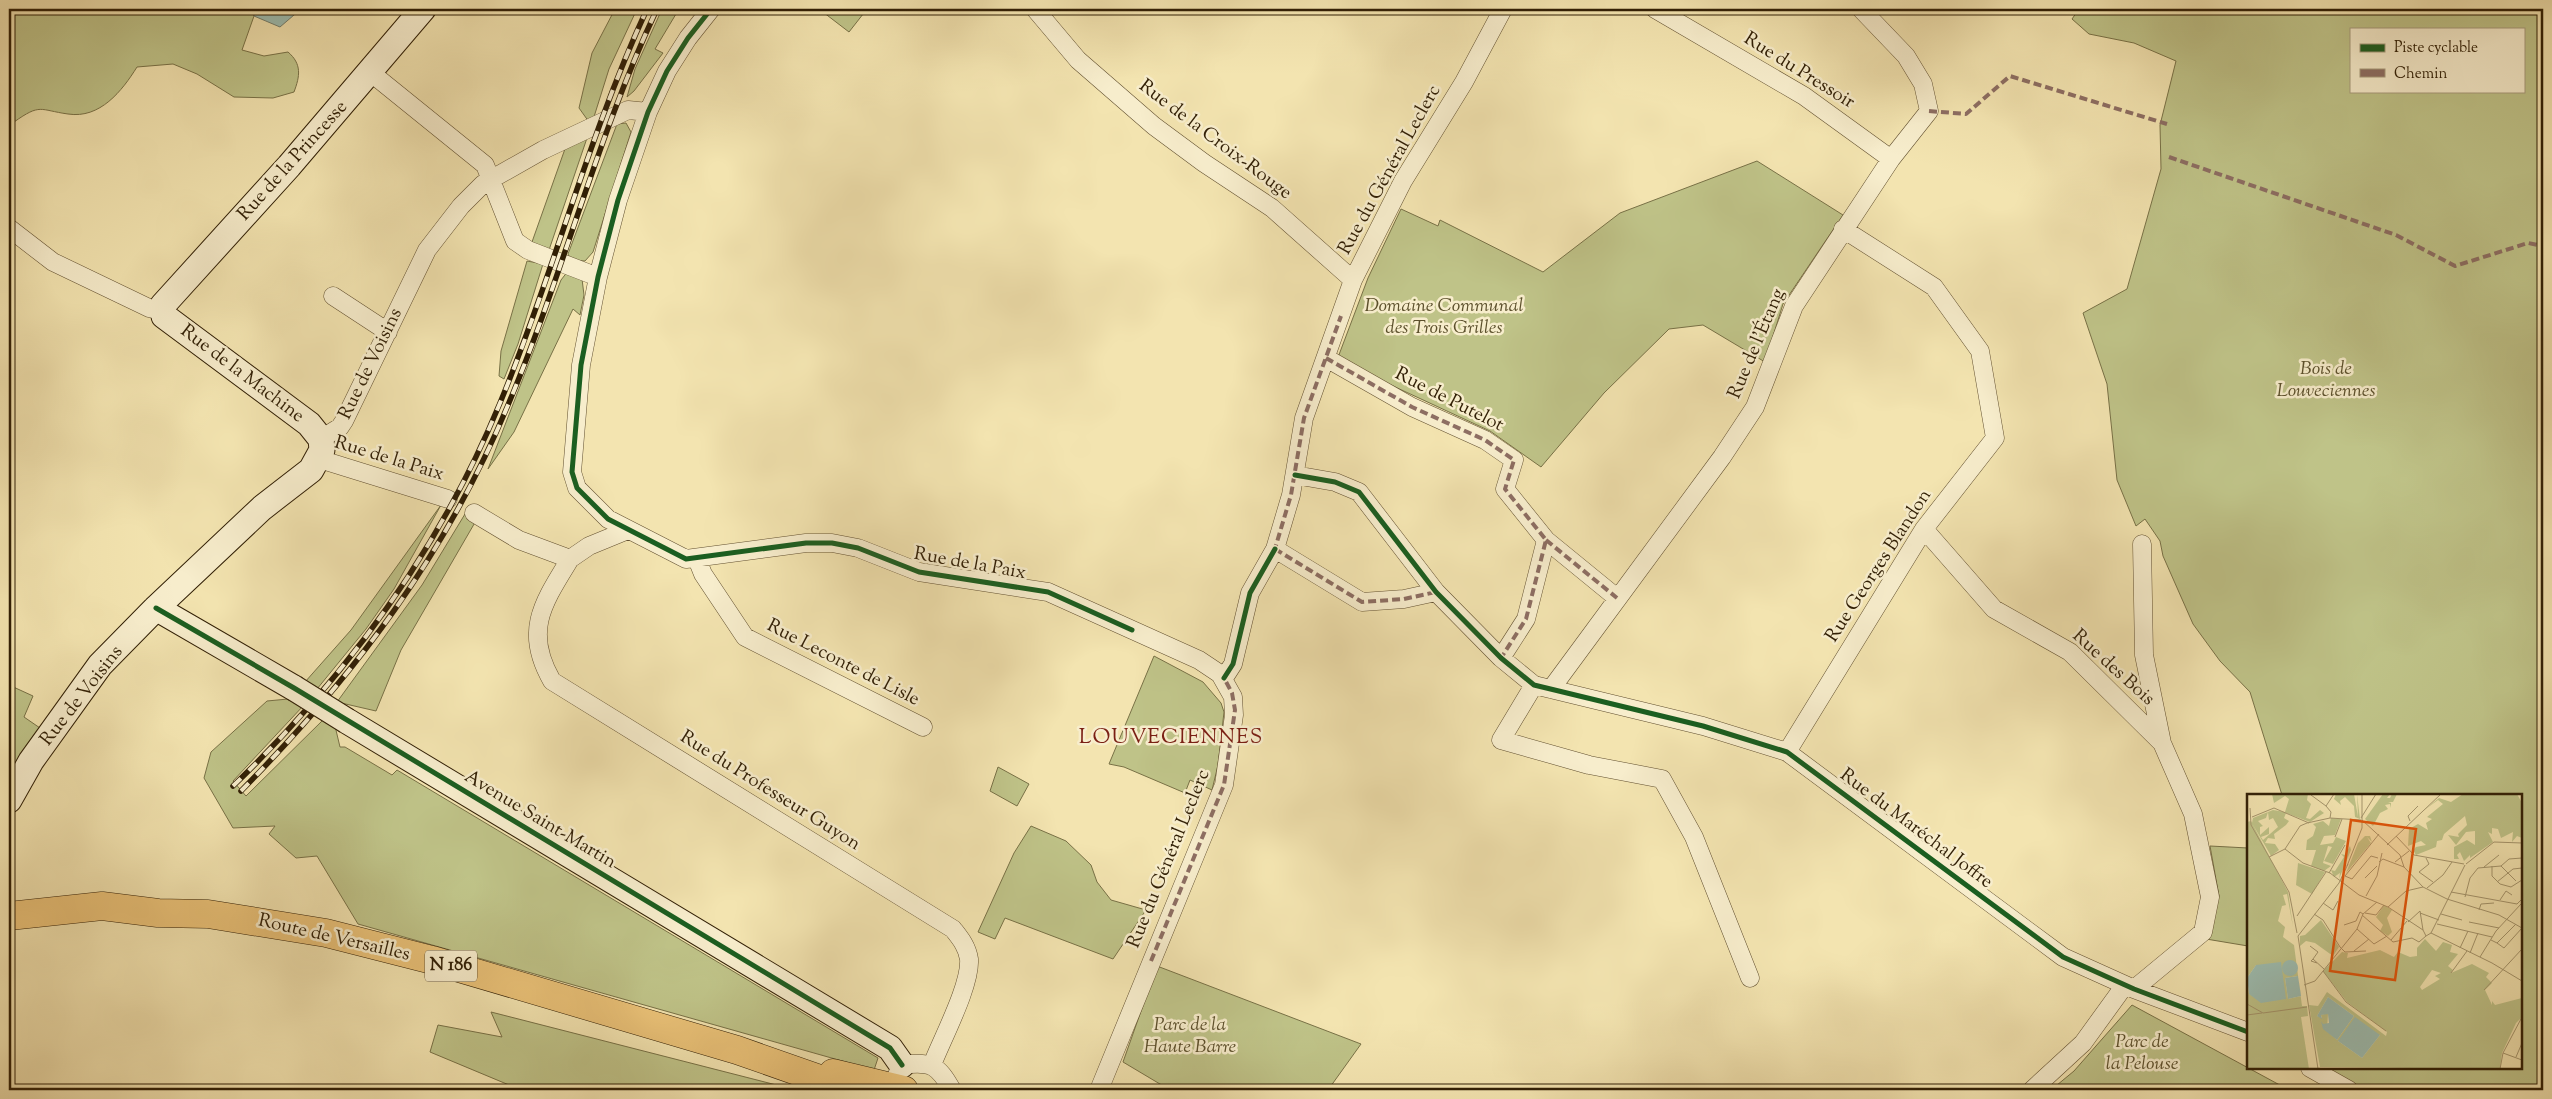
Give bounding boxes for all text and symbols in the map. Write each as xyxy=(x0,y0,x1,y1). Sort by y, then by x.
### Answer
street label: Rue du Pressoir xyxy=(1738,26,1860,116)
legend xyxy=(2350,28,2524,92)
text: Piste cyclable xyxy=(2394,38,2478,59)
text: Chemin xyxy=(2394,64,2447,85)
street label: Rue de la Croix-Rouge xyxy=(1133,73,1297,207)
street label: Rue du Général Leclerc xyxy=(1332,80,1448,260)
street label: Rue de la Princesse xyxy=(232,95,355,227)
street label: Rue de l'Étang xyxy=(1722,285,1792,403)
park label: Domaine Communal des Trois Grilles xyxy=(1365,293,1523,342)
street label: Rue de Voisins xyxy=(332,304,410,424)
street label: Rue de la Machine xyxy=(174,318,310,430)
park label: Bois de Louveciennes xyxy=(2276,356,2376,405)
street label: Rue de Putelot xyxy=(1390,361,1509,439)
street label: Rue de la Paix xyxy=(331,429,447,489)
street label: Rue Georges Blandon xyxy=(1819,484,1939,648)
street label: Rue de la Paix xyxy=(912,541,1028,587)
street label: Rue Leconte de Lisle xyxy=(762,613,924,713)
street label: Rue des Bois xyxy=(2066,623,2160,713)
street label: Rue de Voisins xyxy=(34,640,130,752)
district label: LOUVECIENNES xyxy=(1079,723,1263,753)
street label: Rue du Professeur Guyon xyxy=(674,724,866,858)
street label: Rue du Maréchal Joffre xyxy=(1834,762,1998,896)
street label: Avenue Saint-Martin xyxy=(459,764,621,876)
street label: Rue du Général Leclerc xyxy=(1121,765,1217,952)
inset map xyxy=(2247,794,2522,1069)
street label: Route de Versailles xyxy=(255,907,413,969)
road number: N 186 xyxy=(425,950,477,981)
park label: Parc de la Haute Barre xyxy=(1144,1012,1237,1061)
park label: Parc de la Pelouse xyxy=(2106,1029,2179,1078)

